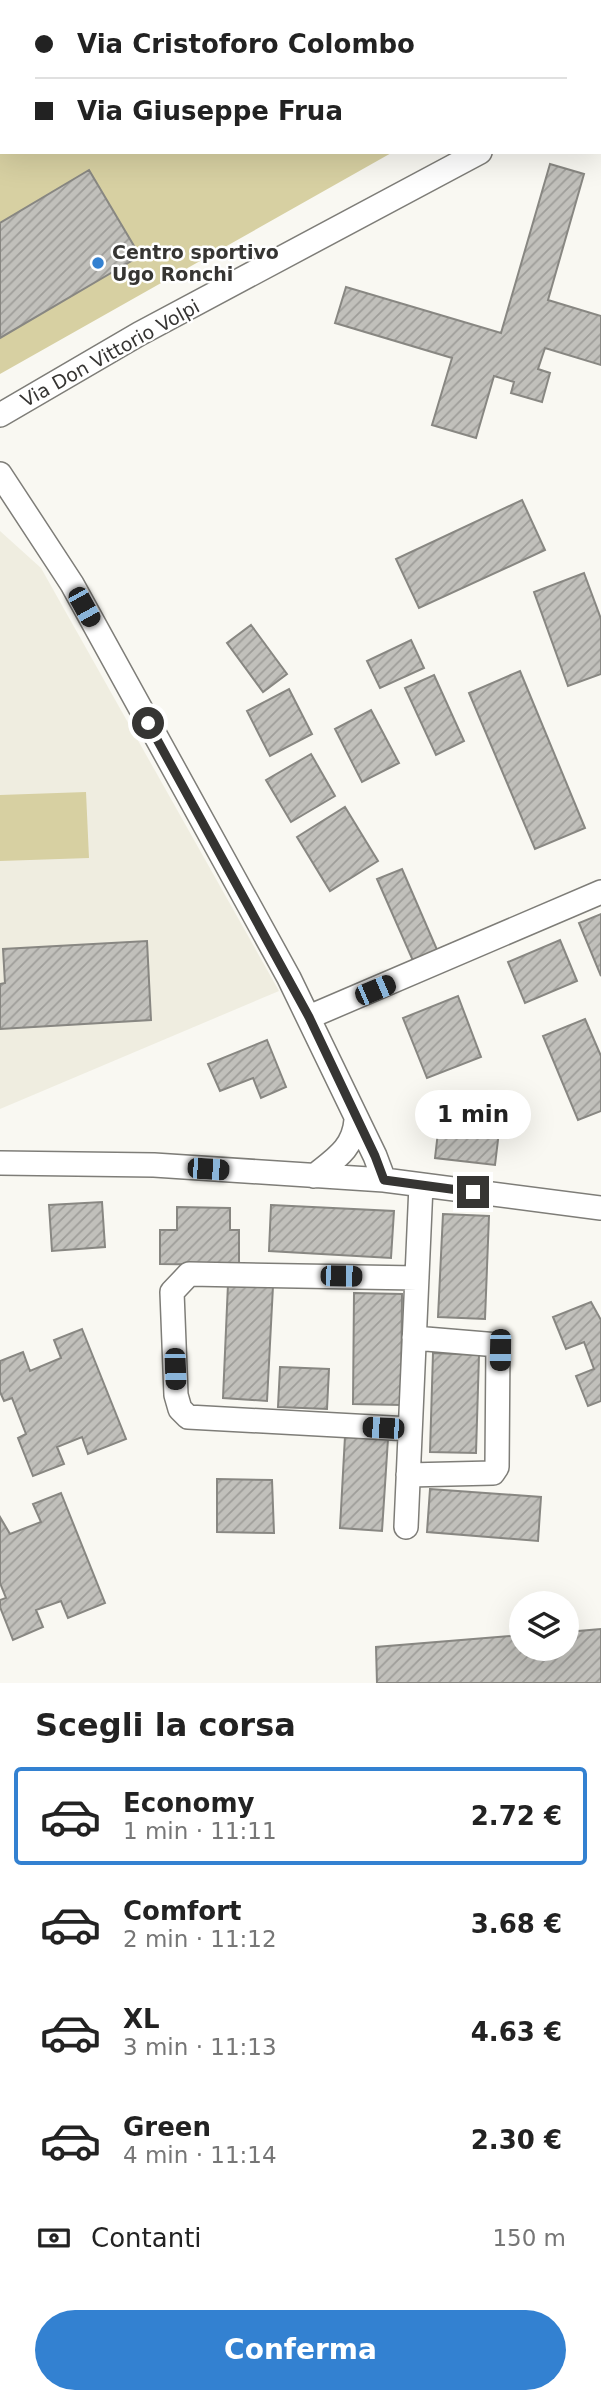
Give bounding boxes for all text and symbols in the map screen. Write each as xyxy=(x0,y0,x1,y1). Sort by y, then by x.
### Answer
text: Via Cristoforo Colombo xyxy=(77,29,415,59)
text: Via Giuseppe Frua xyxy=(77,96,343,126)
place label: Centro sportivo Ugo Ronchi xyxy=(112,241,279,285)
marker: Centro sportivo Ugo Ronchi xyxy=(90,255,106,271)
street label: Via Don Vittorio Volpi xyxy=(17,295,203,411)
car xyxy=(65,584,104,630)
route start xyxy=(132,707,164,739)
car xyxy=(352,972,399,1008)
callout: 1 min xyxy=(415,1090,531,1140)
text: 1 min xyxy=(437,1101,509,1127)
car xyxy=(187,1157,230,1181)
route end xyxy=(457,1176,489,1208)
car xyxy=(320,1265,363,1287)
car xyxy=(490,1329,511,1371)
car xyxy=(164,1348,187,1390)
car xyxy=(362,1416,405,1440)
map controls xyxy=(509,1591,579,1661)
button: layers xyxy=(509,1591,579,1661)
text: Scegli la corsa xyxy=(35,1706,296,1744)
icon: car xyxy=(39,1785,102,1848)
text: Economy xyxy=(123,1788,254,1818)
text: 2.72 € xyxy=(471,1801,562,1831)
text: 1 min · 11:11 xyxy=(123,1818,277,1844)
icon: car xyxy=(39,1893,102,1956)
text: Comfort xyxy=(123,1896,241,1926)
text: 3.68 € xyxy=(471,1909,562,1939)
text: 2 min · 11:12 xyxy=(123,1926,277,1952)
icon: car xyxy=(39,2001,102,2064)
text: XL xyxy=(123,2004,160,2034)
text: 4.63 € xyxy=(471,2017,562,2047)
text: 3 min · 11:13 xyxy=(123,2034,277,2060)
icon: car xyxy=(39,2109,102,2172)
text: Green xyxy=(123,2112,211,2142)
text: 2.30 € xyxy=(471,2125,562,2155)
text: 4 min · 11:14 xyxy=(123,2142,277,2168)
icon: cash xyxy=(35,2219,73,2257)
text: Contanti xyxy=(91,2223,202,2253)
text: 150 m xyxy=(492,2225,566,2251)
button: Conferma xyxy=(35,2310,566,2390)

